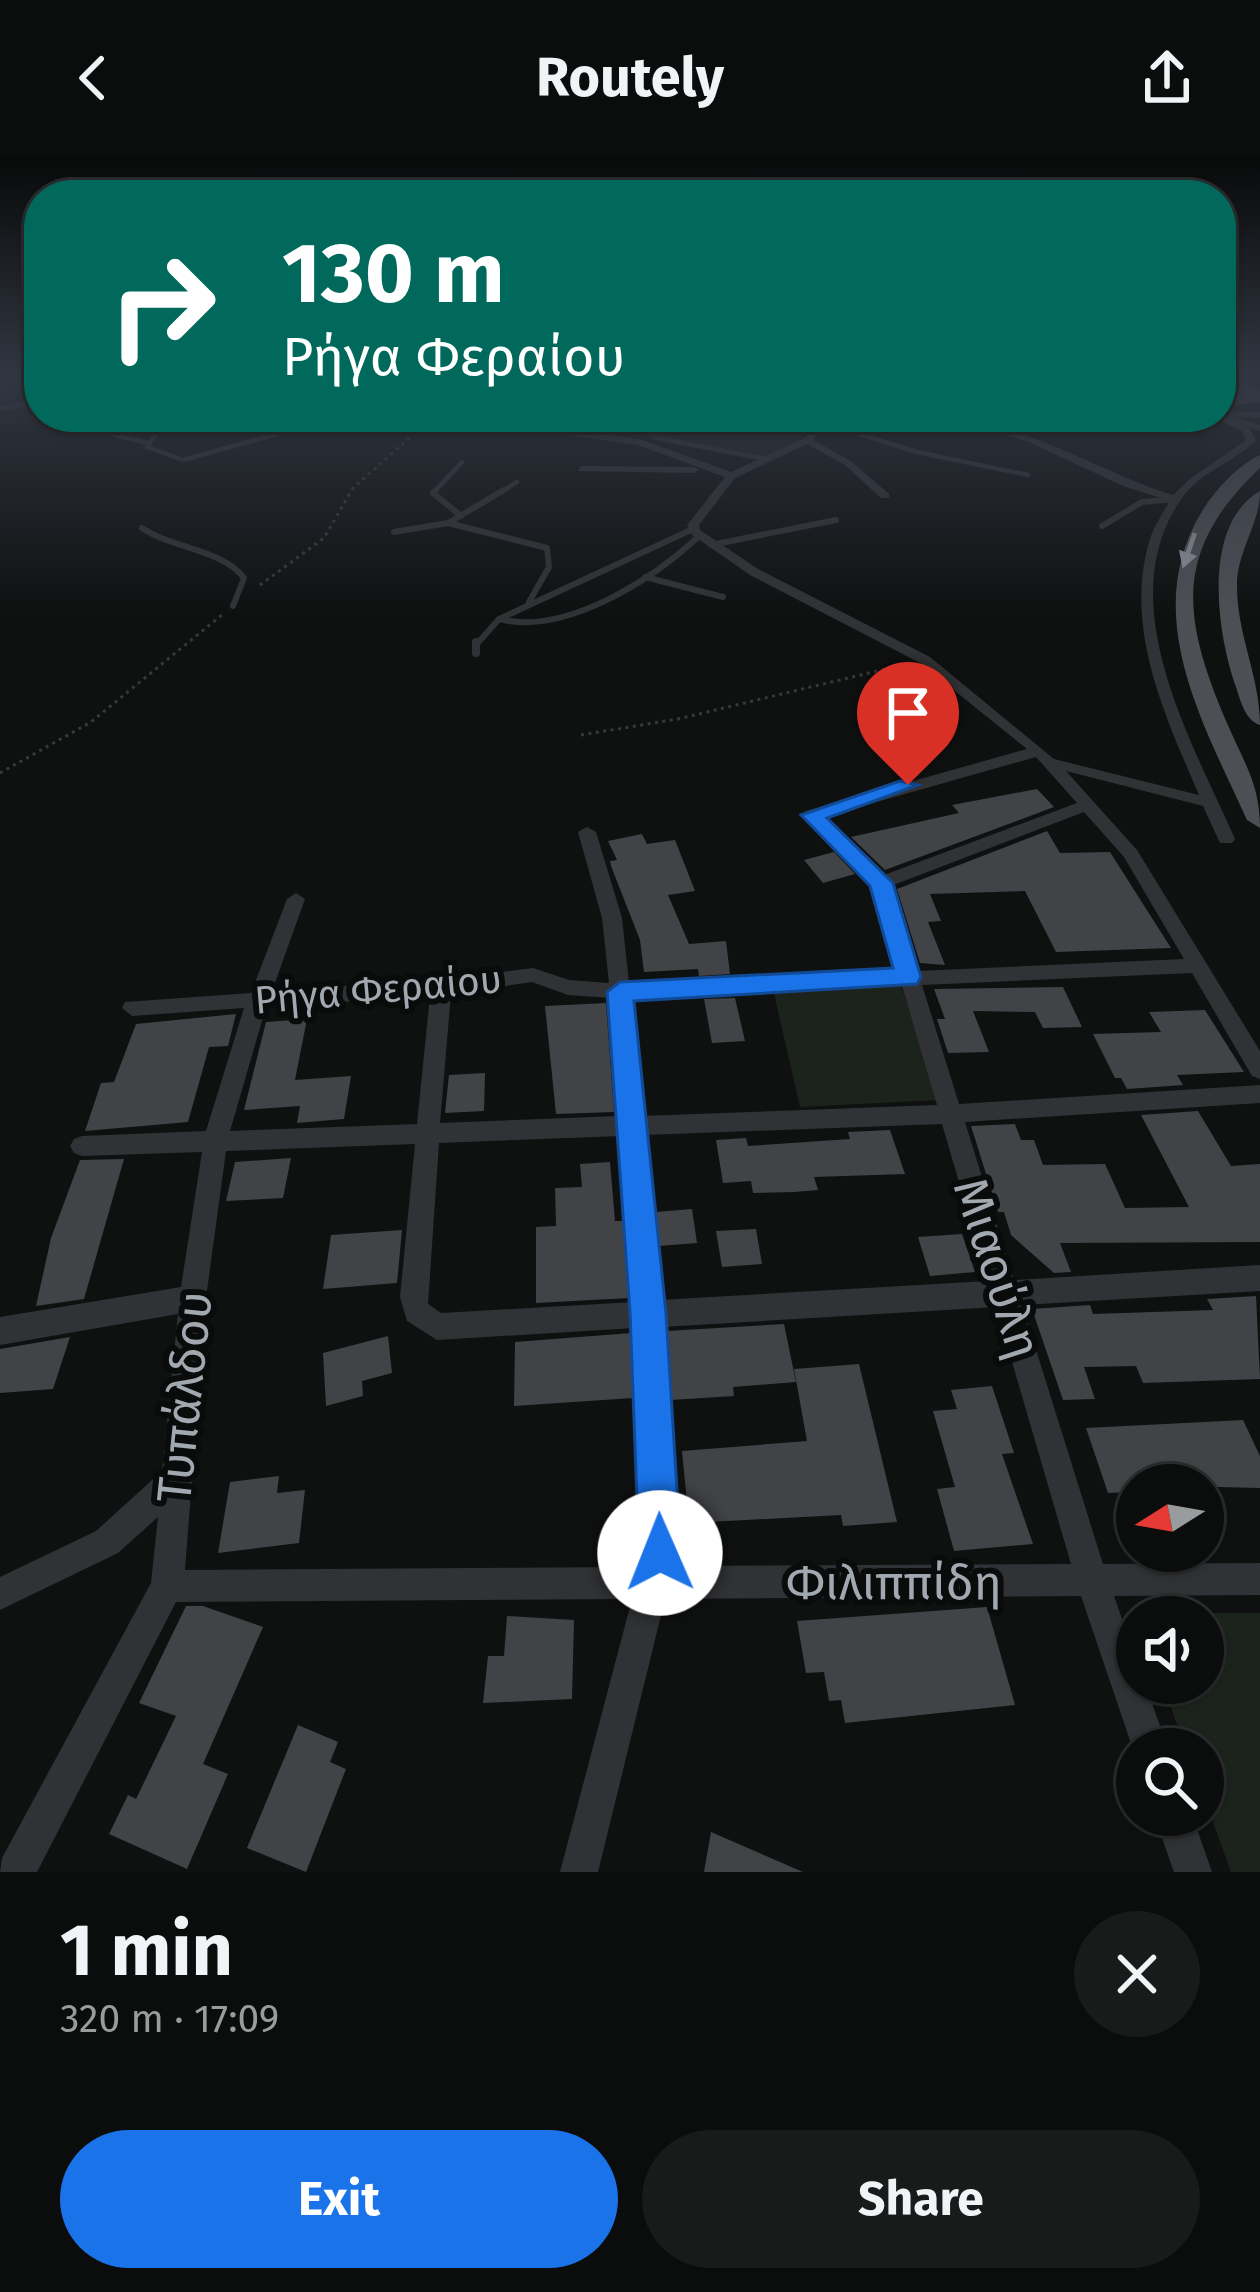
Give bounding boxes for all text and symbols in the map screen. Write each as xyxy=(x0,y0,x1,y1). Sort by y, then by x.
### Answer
icon: back xyxy=(60,45,126,111)
icon: share xyxy=(1134,45,1200,111)
text: Routely xyxy=(536,46,724,110)
text: 130 m xyxy=(282,223,505,324)
icon: right xyxy=(84,228,240,384)
text: Ρήγα Φεραίου xyxy=(282,325,625,389)
one-way arrow xyxy=(1179,532,1197,568)
pin xyxy=(857,662,959,785)
icon: arrive xyxy=(875,680,941,746)
street label: Ρήγα Φεραίου xyxy=(253,956,504,1024)
street label: Μιαούλη xyxy=(941,1171,1053,1366)
street label: Τυπάλδου xyxy=(145,1289,225,1506)
north arrow xyxy=(1116,1464,1224,1572)
map controls xyxy=(1116,1464,1224,1836)
position arrow xyxy=(597,1490,723,1616)
street label: Φιλιππίδη xyxy=(786,1554,1002,1612)
button: sound xyxy=(1116,1596,1224,1704)
button: search xyxy=(1116,1728,1224,1836)
text: 1 min xyxy=(60,1908,233,1994)
button: close xyxy=(1074,1911,1200,2037)
text: 320 m · 17:09 xyxy=(60,1996,279,2042)
button: Exit xyxy=(60,2130,618,2268)
button: Share xyxy=(642,2130,1200,2268)

